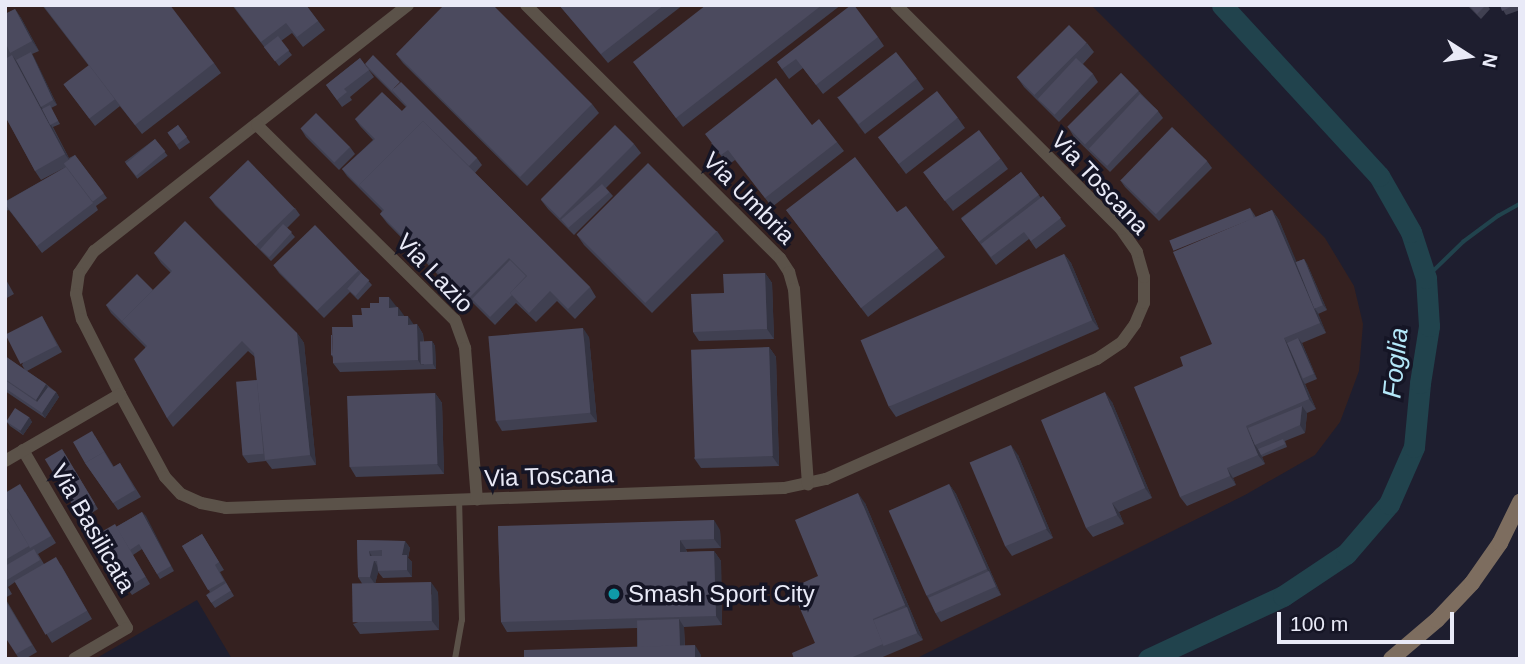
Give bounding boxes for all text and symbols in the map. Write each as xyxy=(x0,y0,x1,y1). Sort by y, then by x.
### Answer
north arrow xyxy=(1434,21,1504,91)
text: N xyxy=(1478,52,1502,69)
street label: Via Toscana xyxy=(1045,126,1155,240)
street label: Via Umbria xyxy=(697,146,801,250)
street label: Via Lazio xyxy=(391,228,479,318)
water label: Foglia xyxy=(1377,326,1415,400)
street label: Via Basilicata xyxy=(45,459,141,597)
street label: Via Toscana xyxy=(483,459,615,493)
place label: Smash Sport City xyxy=(628,580,815,608)
marker: Smash Sport City xyxy=(606,586,622,602)
scale bar xyxy=(1280,598,1457,642)
text: 100 m xyxy=(1290,612,1348,635)

